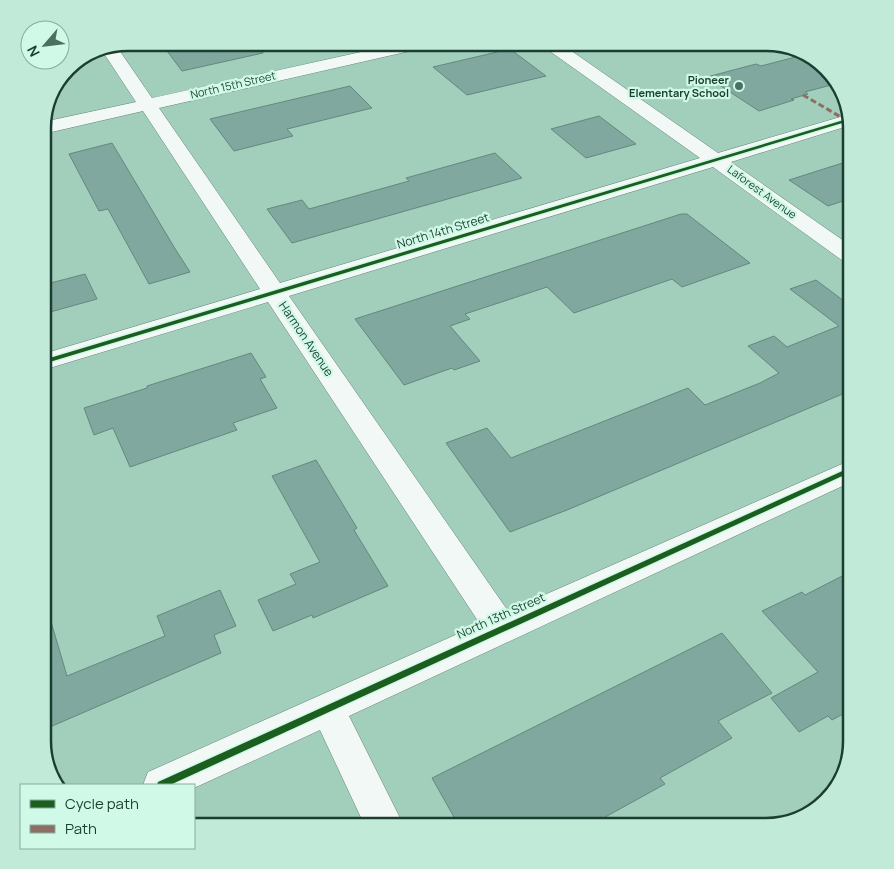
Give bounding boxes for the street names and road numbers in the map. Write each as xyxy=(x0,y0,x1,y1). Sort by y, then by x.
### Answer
street label: North 15th Street xyxy=(189,67,277,102)
street label: Laforest Avenue xyxy=(725,161,800,222)
street label: North 14th Street xyxy=(395,208,491,253)
street label: Harmon Avenue xyxy=(275,298,338,380)
street label: North 13th Street xyxy=(454,588,548,643)

